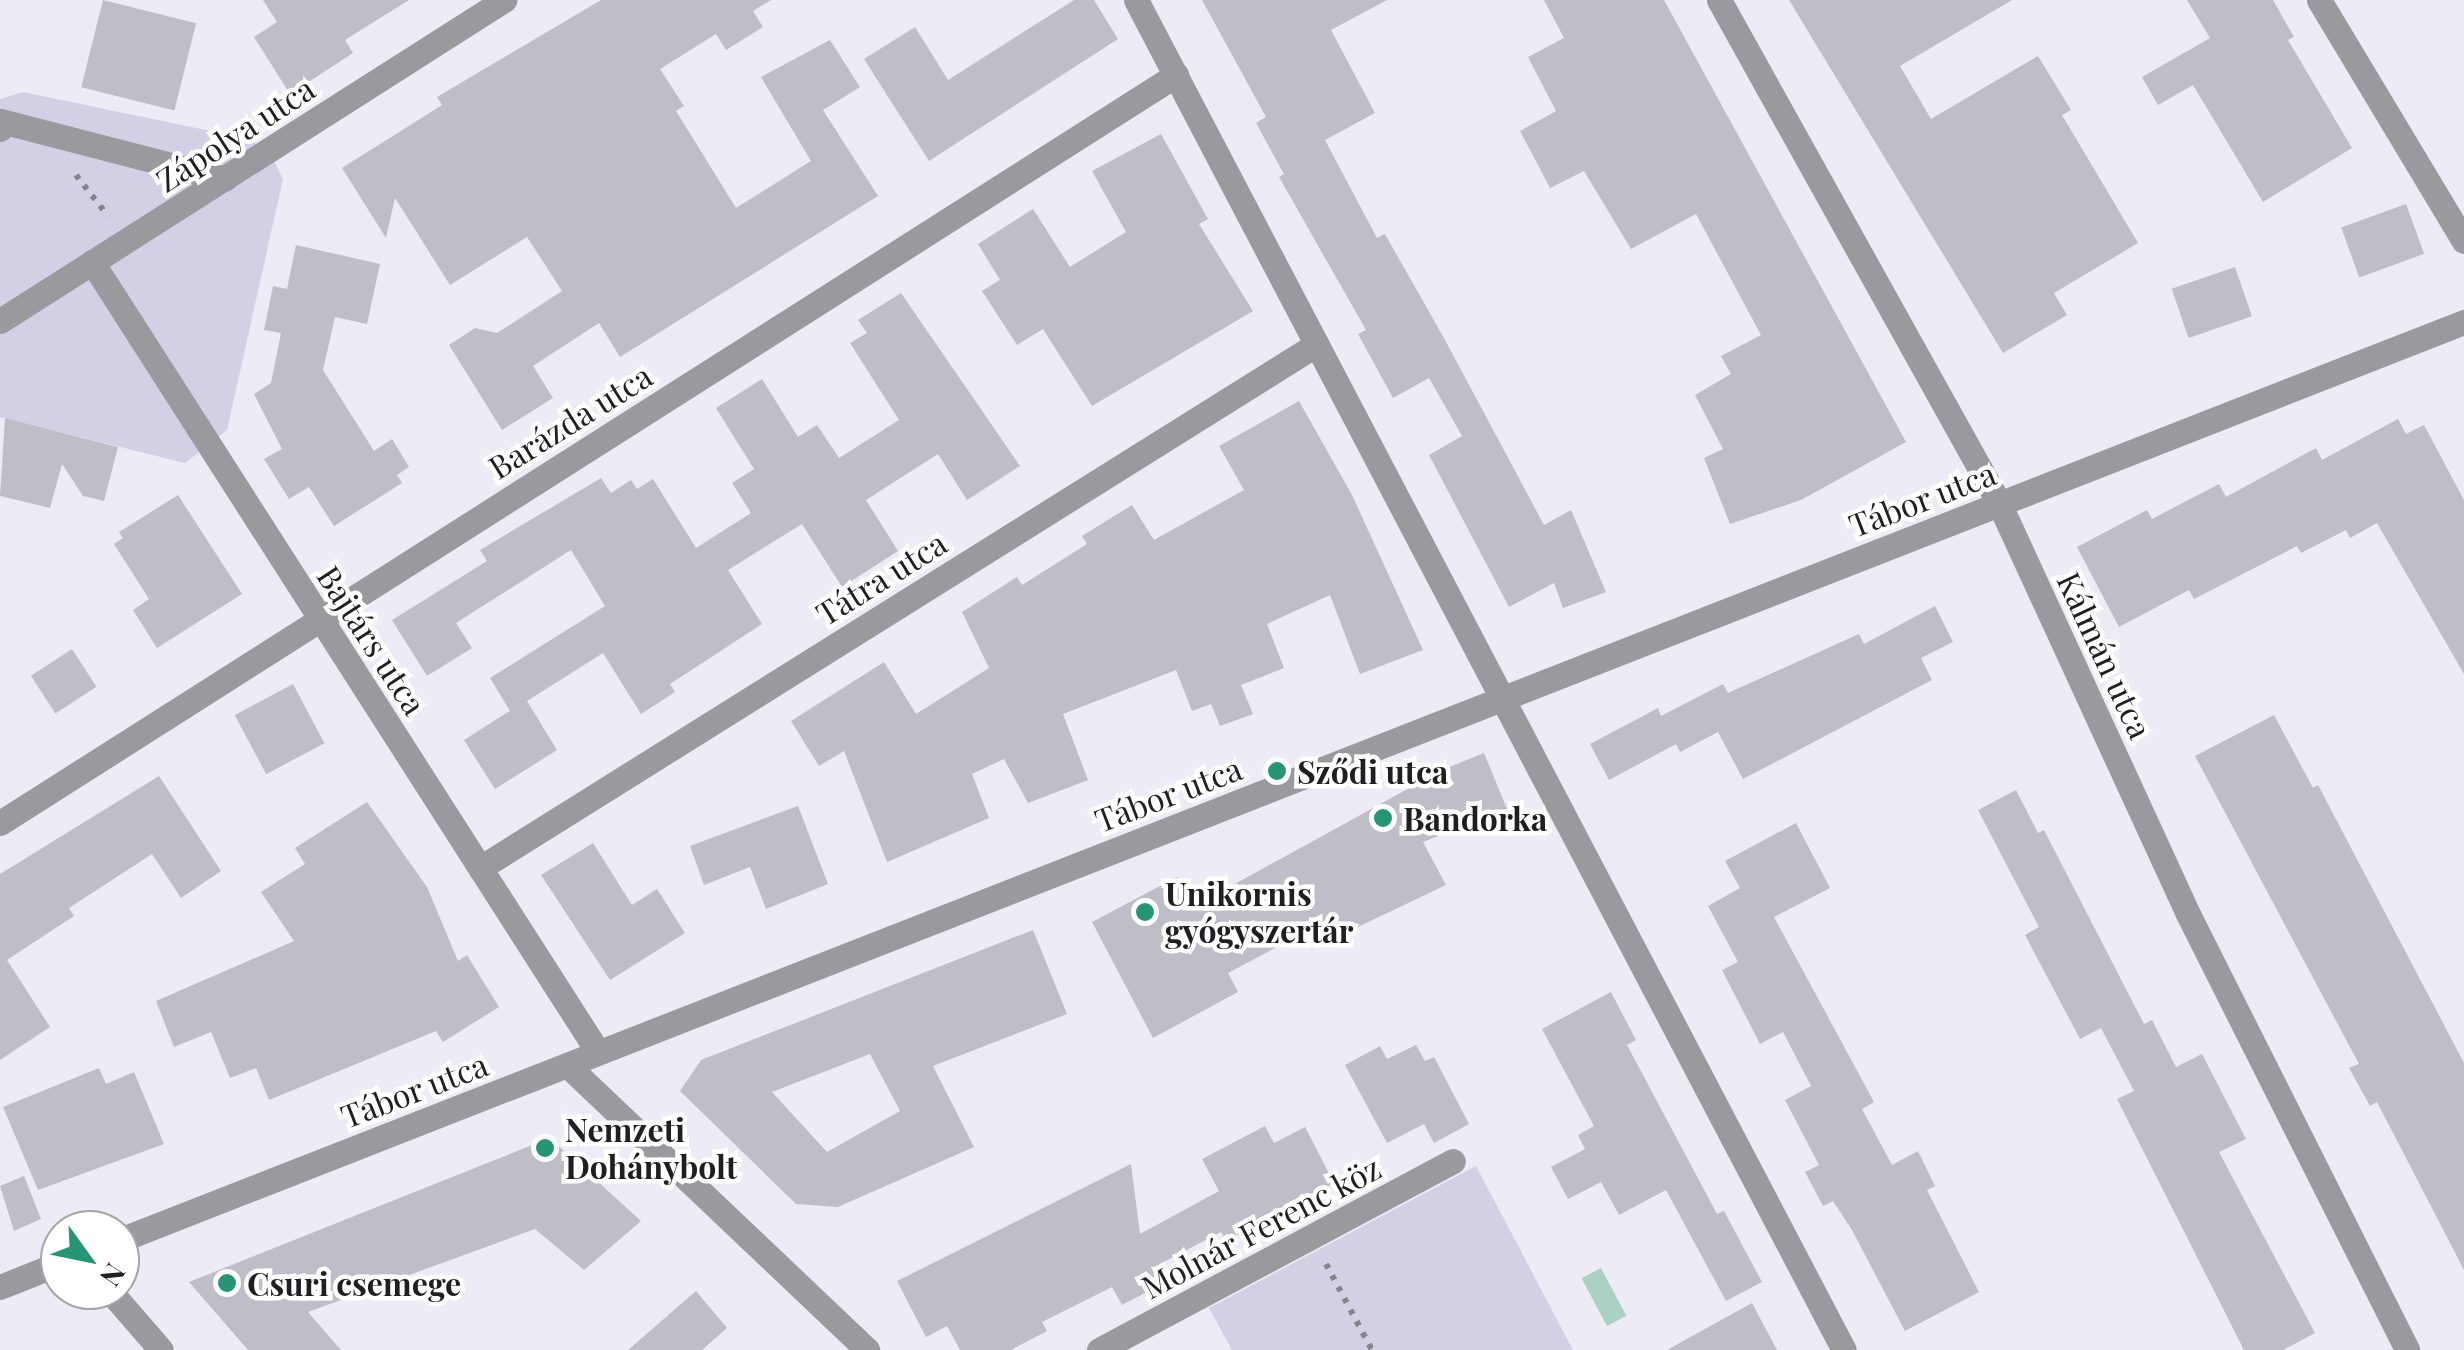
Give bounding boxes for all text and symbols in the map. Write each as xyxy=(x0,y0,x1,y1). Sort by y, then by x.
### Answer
street label: Zápolya utca xyxy=(149,69,321,199)
street label: Barázda utca xyxy=(481,356,659,486)
street label: Tábor utca xyxy=(1843,453,2001,545)
street label: Tátra utca xyxy=(809,523,953,633)
street label: Bajtárs utca xyxy=(310,558,434,722)
street label: Kálmán utca xyxy=(2050,566,2160,744)
street label: Tábor utca xyxy=(1089,748,1247,840)
place label: Sződi utca xyxy=(1297,752,1448,790)
marker: Sződi utca xyxy=(1266,760,1288,782)
place label: Bandorka xyxy=(1403,799,1547,837)
marker: Bandorka xyxy=(1372,807,1394,829)
place label: Unikornis gyógyszertár xyxy=(1165,875,1354,950)
marker: Unikornis gyógyszertár xyxy=(1134,901,1156,923)
street label: Tábor utca xyxy=(335,1044,493,1136)
place label: Nemzeti Dohánybolt xyxy=(565,1111,737,1186)
marker: Nemzeti Dohánybolt xyxy=(534,1137,556,1159)
street label: Molnár Ferenc köz xyxy=(1134,1148,1388,1306)
north arrow xyxy=(40,1210,140,1310)
text: N xyxy=(93,1257,135,1294)
place label: Csuri csemege xyxy=(247,1264,461,1302)
marker: Csuri csemege xyxy=(216,1272,238,1294)

